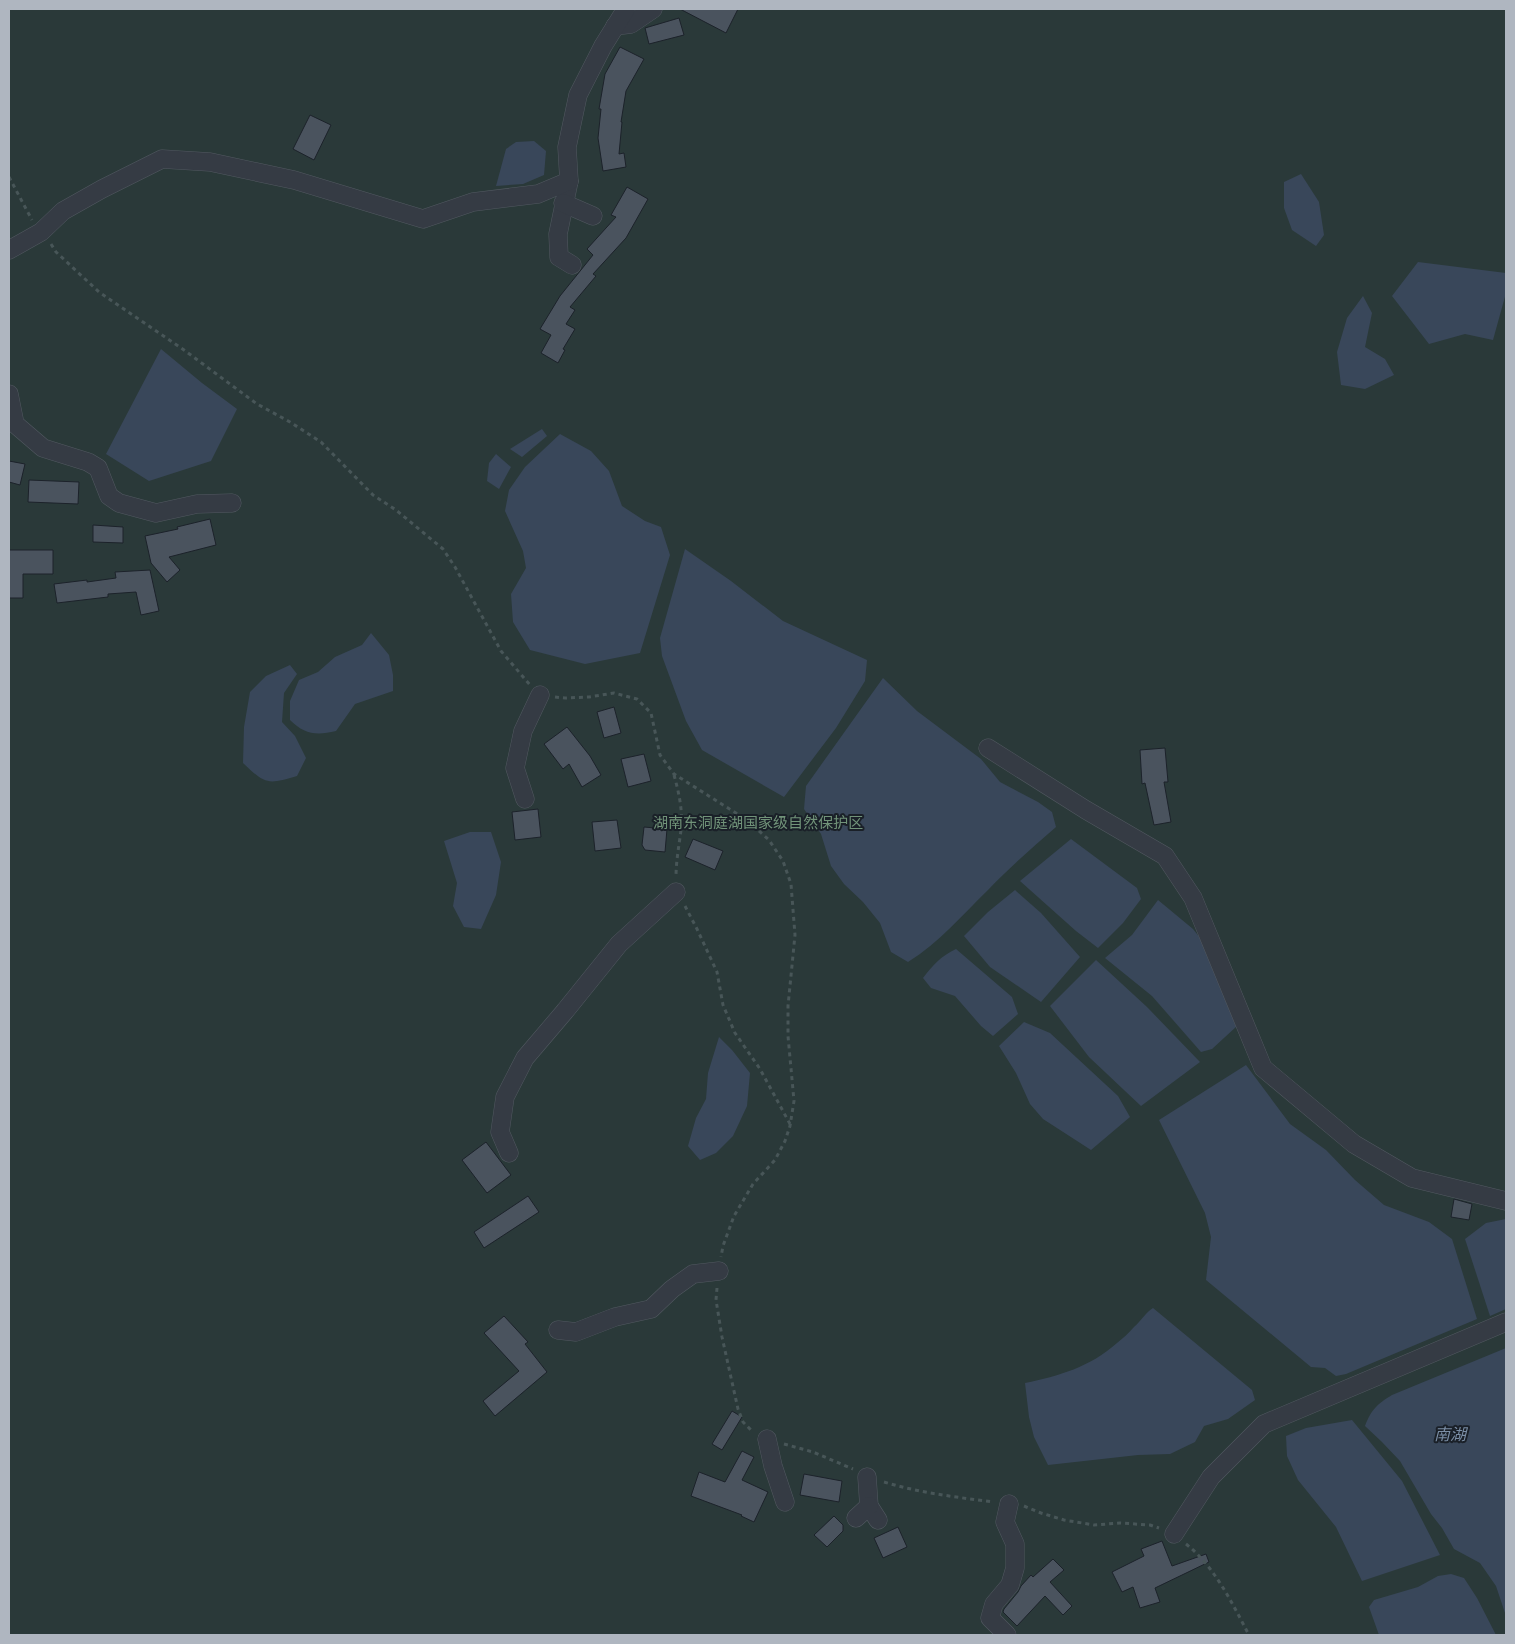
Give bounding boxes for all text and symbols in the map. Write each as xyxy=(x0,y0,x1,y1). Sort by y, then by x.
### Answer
park label: 湖南东洞庭湖国家级自然保护区 xyxy=(653,813,863,831)
water label: 南湖 xyxy=(1434,1424,1469,1443)

